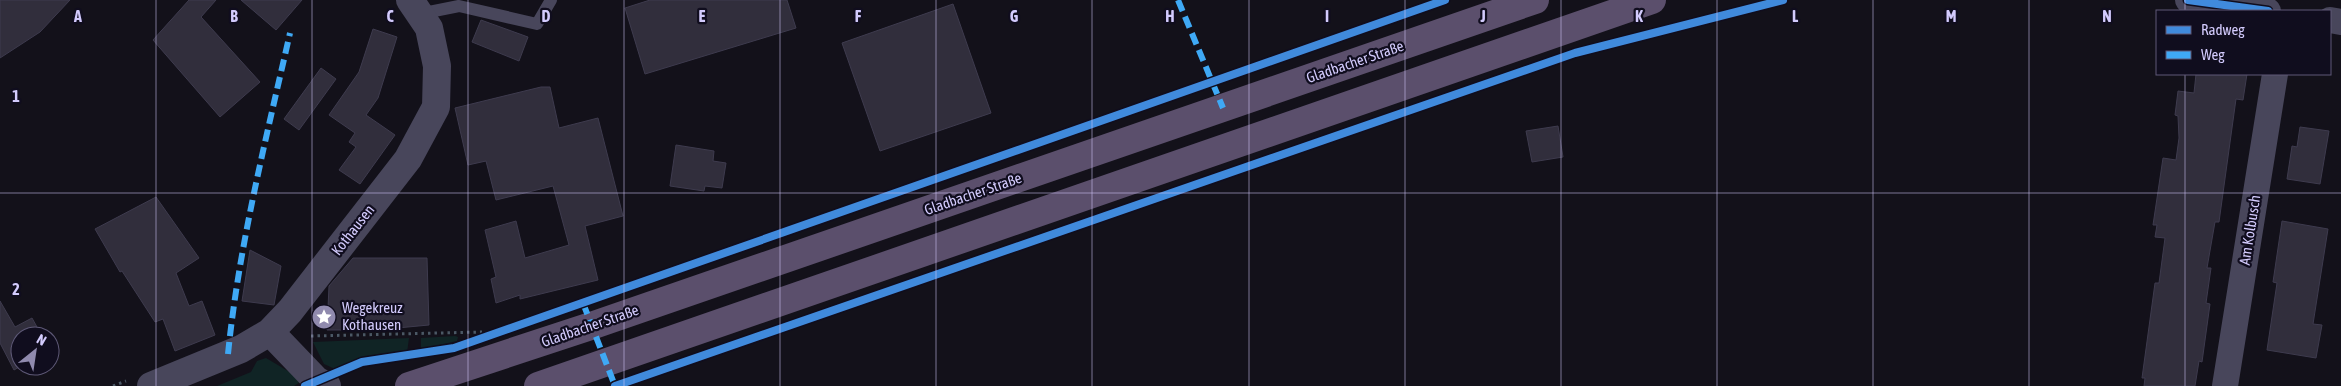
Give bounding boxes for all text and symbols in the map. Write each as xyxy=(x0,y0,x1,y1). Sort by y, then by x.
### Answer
text: A xyxy=(73,7,82,25)
text: B xyxy=(230,7,238,25)
text: C xyxy=(386,7,394,25)
text: D xyxy=(542,7,551,25)
text: E xyxy=(699,7,706,25)
text: F xyxy=(855,7,862,25)
text: G xyxy=(1010,7,1019,25)
text: H xyxy=(1165,7,1175,25)
text: I xyxy=(1325,7,1329,25)
text: J xyxy=(1479,7,1486,25)
text: K xyxy=(1635,7,1643,25)
text: L xyxy=(1792,7,1799,25)
text: M xyxy=(1946,7,1956,25)
text: N xyxy=(2102,7,2112,25)
legend xyxy=(2156,10,2331,75)
text: Radweg xyxy=(2201,21,2245,38)
street label: Gladbacher Straße xyxy=(1304,37,1406,86)
text: Weg xyxy=(2201,46,2225,63)
text: 1 xyxy=(12,87,20,105)
street label: Gladbacher Straße xyxy=(922,169,1024,218)
street label: Am Kolbusch xyxy=(2236,194,2263,266)
street label: Kothausen xyxy=(328,201,378,258)
text: 2 xyxy=(12,280,20,298)
place label: Wegekreuz Kothausen xyxy=(342,299,403,333)
street label: Gladbacher Straße xyxy=(539,301,641,350)
place icon: Wegekreuz Kothausen xyxy=(311,304,337,330)
north arrow xyxy=(10,326,60,376)
text: N xyxy=(34,331,49,349)

